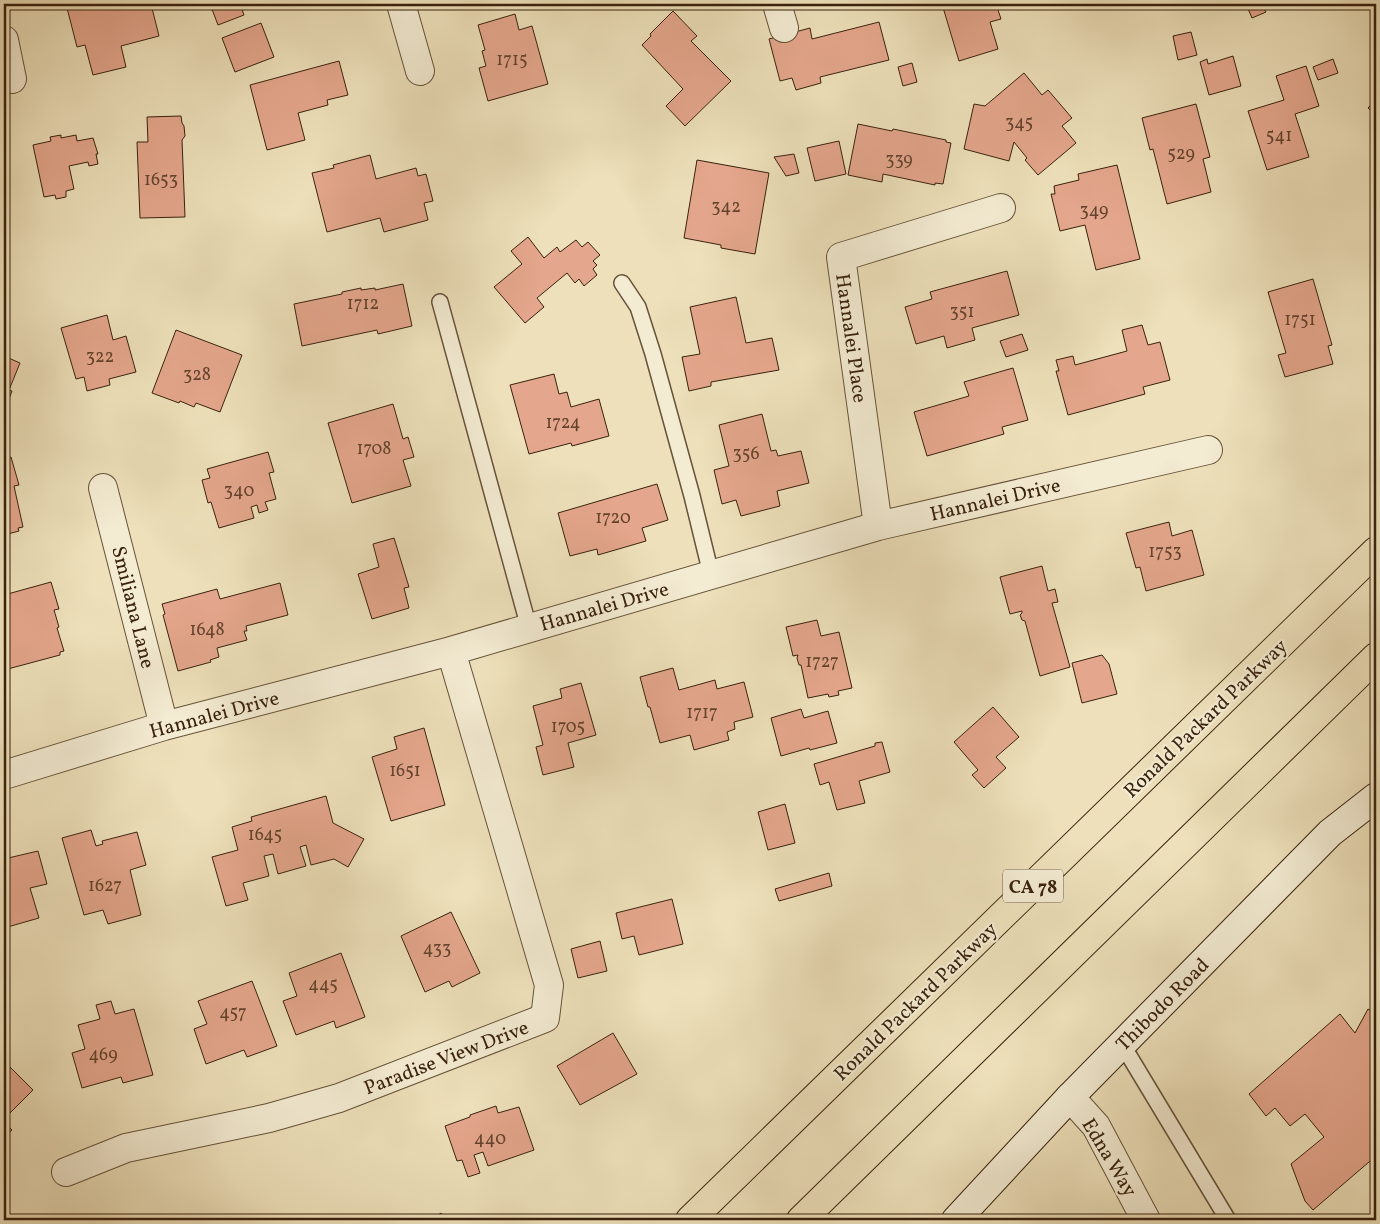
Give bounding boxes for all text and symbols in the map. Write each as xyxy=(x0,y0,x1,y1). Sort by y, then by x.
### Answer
house number: 1715 xyxy=(496,48,528,73)
house number: 345 xyxy=(1005,111,1033,136)
house number: 541 xyxy=(1266,124,1292,149)
house number: 529 xyxy=(1167,142,1195,167)
house number: 339 xyxy=(885,148,913,173)
house number: 1653 xyxy=(144,168,178,193)
house number: 342 xyxy=(711,195,741,220)
house number: 349 xyxy=(1080,199,1108,224)
street label: Hannalei Place xyxy=(827,272,873,405)
house number: 1712 xyxy=(347,292,379,317)
house number: 351 xyxy=(950,300,974,325)
house number: 1751 xyxy=(1284,308,1316,333)
house number: 322 xyxy=(86,345,114,370)
house number: 328 xyxy=(183,363,211,388)
house number: 1724 xyxy=(545,411,581,436)
house number: 1708 xyxy=(357,437,391,462)
house number: 356 xyxy=(733,442,760,467)
street label: Hannalei Drive xyxy=(927,472,1063,530)
house number: 340 xyxy=(224,479,254,504)
house number: 1720 xyxy=(595,506,631,531)
house number: 1753 xyxy=(1148,540,1182,565)
street label: Smiliana Lane xyxy=(103,543,161,672)
street label: Hannalei Drive xyxy=(537,576,672,640)
house number: 1648 xyxy=(189,618,225,643)
street label: Ronald Packard Parkway xyxy=(1118,633,1295,805)
house number: 1727 xyxy=(805,650,839,675)
street label: Hannalei Drive xyxy=(147,685,282,747)
house number: 1717 xyxy=(686,701,718,726)
house number: 1705 xyxy=(551,715,585,740)
house number: 1651 xyxy=(389,759,421,784)
house number: 1645 xyxy=(248,823,282,848)
road number: CA 78 xyxy=(1003,869,1063,902)
house number: 1627 xyxy=(88,874,122,899)
street label: Ronald Packard Parkway xyxy=(828,916,1005,1088)
house number: 433 xyxy=(423,937,451,962)
street label: Thibodo Road xyxy=(1110,952,1216,1058)
house number: 445 xyxy=(308,973,338,998)
house number: 457 xyxy=(219,1001,247,1026)
street label: Paradise View Drive xyxy=(360,1015,533,1103)
house number: 469 xyxy=(88,1043,118,1068)
street label: Edna Way xyxy=(1074,1113,1143,1203)
house number: 440 xyxy=(474,1127,506,1152)

